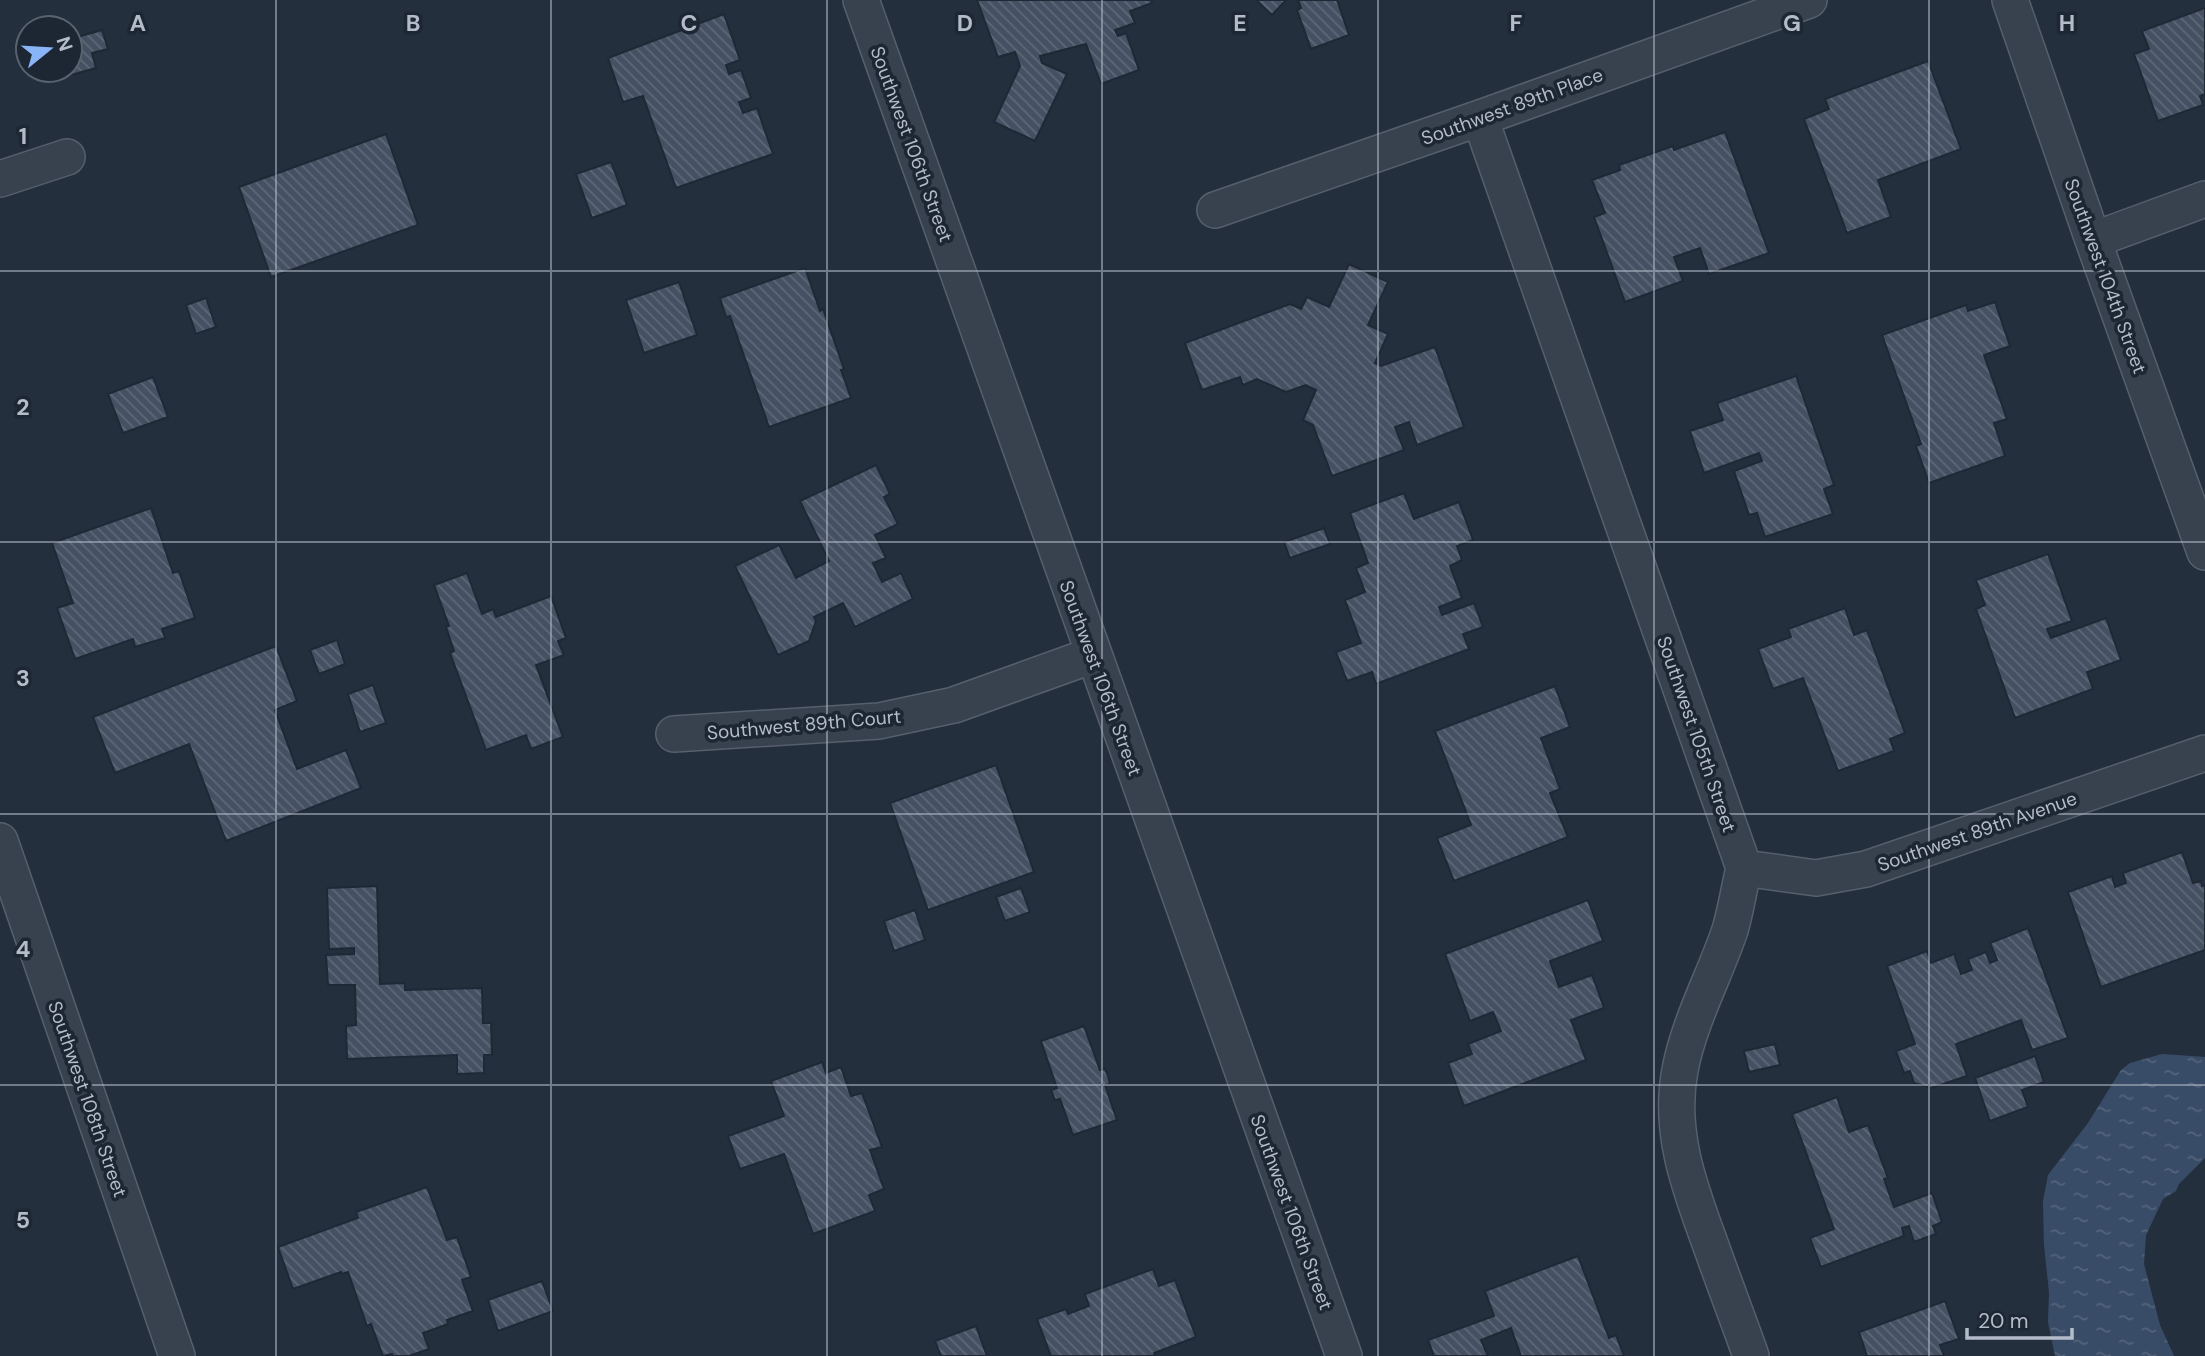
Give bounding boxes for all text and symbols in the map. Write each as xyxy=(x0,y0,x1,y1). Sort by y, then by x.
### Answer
text: A xyxy=(130,8,146,38)
text: B xyxy=(406,8,420,38)
text: C xyxy=(681,8,697,38)
text: D xyxy=(957,8,973,38)
text: E xyxy=(1233,8,1247,38)
text: F xyxy=(1510,8,1523,38)
text: G xyxy=(1783,8,1801,38)
text: H xyxy=(2059,8,2075,38)
north arrow xyxy=(14,14,84,84)
text: N xyxy=(51,33,79,54)
street label: Southwest 106th Street xyxy=(865,43,959,245)
street label: Southwest 89th Place xyxy=(1418,62,1607,151)
text: 1 xyxy=(19,121,27,151)
street label: Southwest 104th Street xyxy=(2059,175,2152,377)
text: 2 xyxy=(16,392,30,422)
street label: Southwest 106th Street xyxy=(1054,577,1148,779)
street label: Southwest 105th Street xyxy=(1651,633,1742,836)
text: 3 xyxy=(16,663,30,693)
street label: Southwest 89th Court xyxy=(706,704,902,745)
street label: Southwest 89th Avenue xyxy=(1874,786,2080,877)
text: 4 xyxy=(16,934,31,964)
street label: Southwest 108th Street xyxy=(42,998,133,1201)
street label: Southwest 106th Street xyxy=(1245,1111,1339,1313)
text: 5 xyxy=(16,1205,30,1235)
scale bar xyxy=(1967,1296,2072,1340)
text: 20 m xyxy=(1978,1307,2029,1335)

